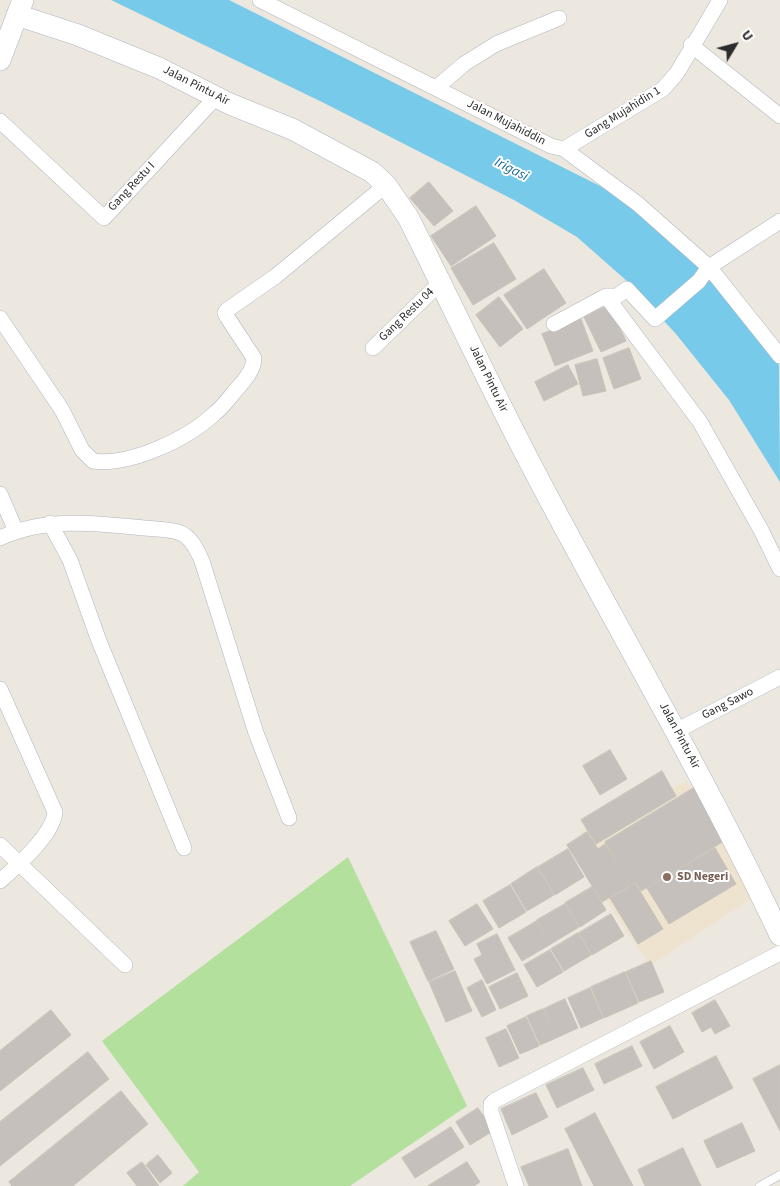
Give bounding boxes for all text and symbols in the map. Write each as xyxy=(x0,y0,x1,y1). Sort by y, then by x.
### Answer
north arrow xyxy=(710,20,760,70)
text: U xyxy=(736,26,758,46)
street label: Jalan Pintu Air xyxy=(160,63,232,109)
street label: Gang Mujahidin 1 xyxy=(582,84,664,142)
street label: Jalan Mujahiddin xyxy=(464,97,548,149)
water label: Irigasi xyxy=(491,154,531,186)
street label: Gang Restu I xyxy=(106,159,158,215)
street label: Gang Restu 04 xyxy=(377,285,437,345)
street label: Jalan Pintu Air xyxy=(466,343,510,415)
street label: Gang Sawo xyxy=(700,685,756,723)
street label: Jalan Pintu Air xyxy=(656,700,702,772)
place label: SD Negeri xyxy=(677,870,728,884)
marker: SD Negeri xyxy=(661,871,673,883)

